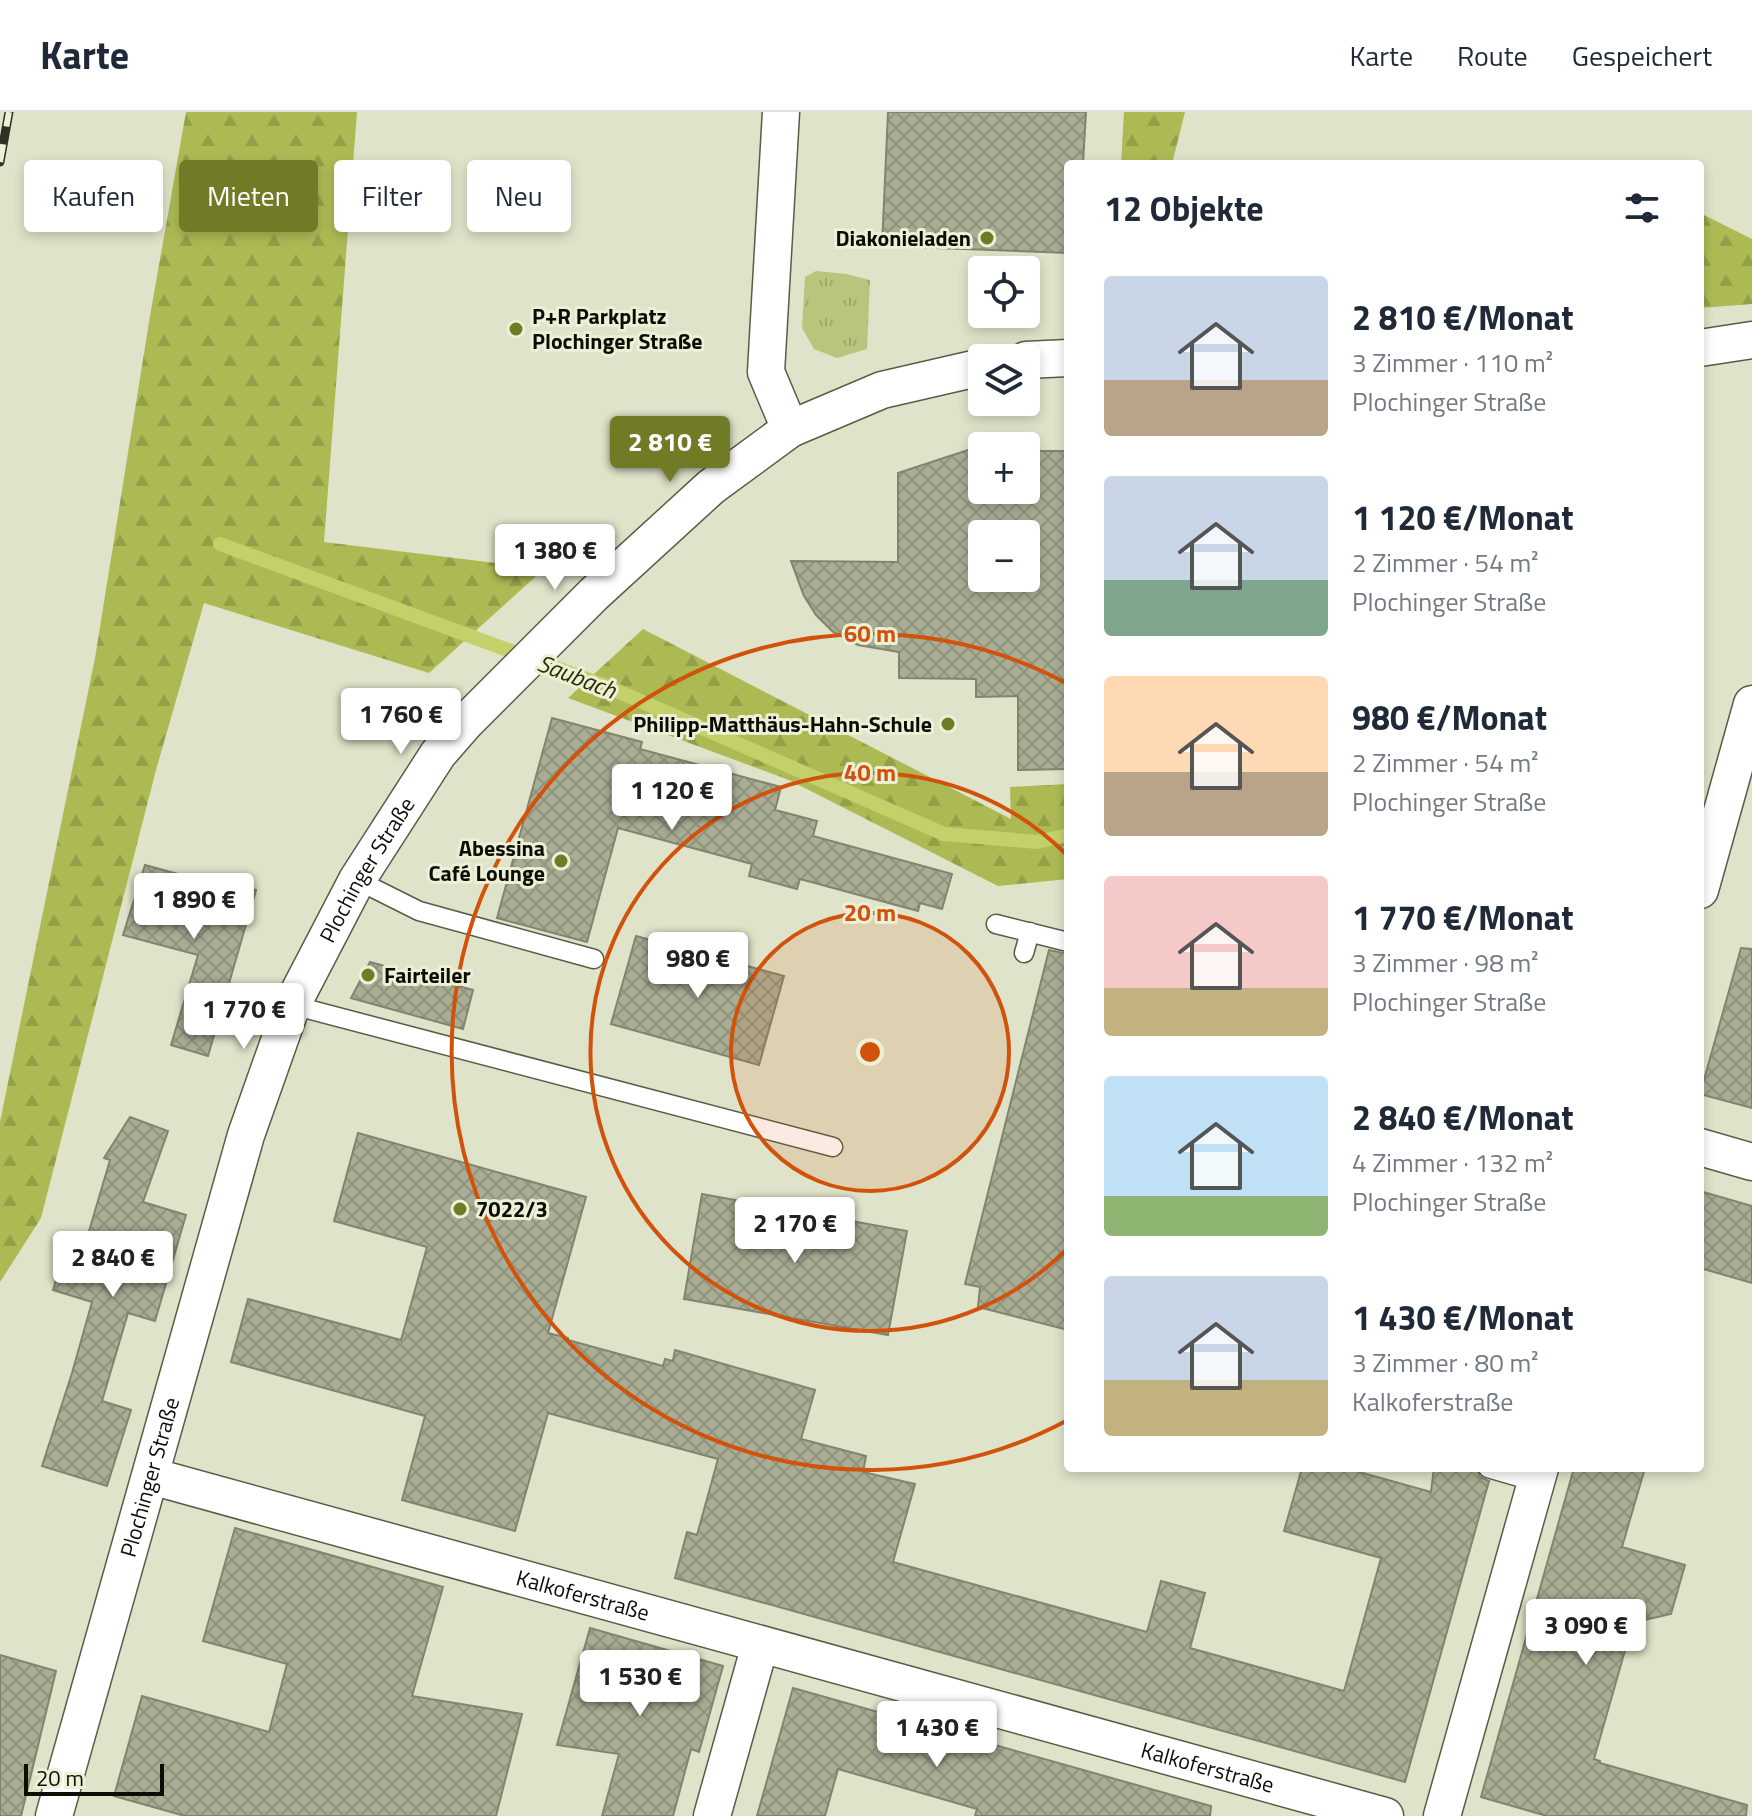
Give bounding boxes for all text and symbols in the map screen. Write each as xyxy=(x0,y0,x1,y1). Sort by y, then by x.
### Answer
text: Karte xyxy=(40,26,129,84)
text: Karte xyxy=(1349,34,1413,77)
text: Route xyxy=(1457,34,1528,77)
text: Gespeichert xyxy=(1572,34,1712,77)
chip: Kaufen xyxy=(24,160,163,232)
chip: Mieten xyxy=(179,160,318,232)
chip: Filter xyxy=(334,160,451,232)
chip: Neu xyxy=(467,160,571,232)
text: 12 Objekte xyxy=(1104,182,1264,234)
icon: filters xyxy=(1620,186,1664,230)
place label: Diakonieladen xyxy=(836,221,971,255)
marker: Diakonieladen xyxy=(978,229,996,247)
map controls xyxy=(968,256,1040,592)
button: locate xyxy=(968,256,1040,328)
text: 2 810 €/Monat xyxy=(1352,291,1574,343)
place label: P+R Parkplatz Plochinger Straße xyxy=(532,299,702,358)
icon: home xyxy=(1168,308,1264,404)
marker: P+R Parkplatz Plochinger Straße xyxy=(507,320,525,338)
text: 3 Zimmer · 110 m² xyxy=(1352,343,1553,382)
button: layers xyxy=(968,344,1040,416)
text: Plochinger Straße xyxy=(1352,382,1546,421)
pin: 2 810 € xyxy=(596,416,744,484)
text: 2 810 € xyxy=(628,422,712,461)
button: + xyxy=(968,432,1040,504)
text: 1 120 €/Monat xyxy=(1352,491,1574,543)
icon: home xyxy=(1168,508,1264,604)
button: − xyxy=(968,520,1040,592)
pin: 1 380 € xyxy=(481,524,629,592)
text: 1 380 € xyxy=(513,530,597,569)
text: 2 Zimmer · 54 m² xyxy=(1352,543,1538,582)
text: Plochinger Straße xyxy=(1352,582,1546,621)
text: 60 m xyxy=(844,615,896,651)
water label: Saubach xyxy=(532,645,622,708)
pin: 1 760 € xyxy=(327,688,475,756)
text: 980 €/Monat xyxy=(1352,691,1547,743)
text: 1 760 € xyxy=(359,694,443,733)
place label: Philipp-Matthäus-Hahn-Schule xyxy=(633,707,932,741)
icon: home xyxy=(1168,708,1264,804)
marker: Philipp-Matthäus-Hahn-Schule xyxy=(939,715,957,733)
text: 2 Zimmer · 54 m² xyxy=(1352,743,1538,782)
text: 40 m xyxy=(844,754,896,790)
pin: 1 120 € xyxy=(598,764,746,832)
text: 1 120 € xyxy=(630,770,714,809)
text: Plochinger Straße xyxy=(1352,782,1546,821)
street label: Plochinger Straße xyxy=(310,790,423,949)
place label: Abessina Café Lounge xyxy=(429,831,545,890)
marker: Abessina Café Lounge xyxy=(552,852,570,870)
pin: 1 890 € xyxy=(120,873,268,941)
text: 1 890 € xyxy=(152,879,236,918)
text: 1 770 €/Monat xyxy=(1352,891,1574,943)
text: 20 m xyxy=(844,894,896,930)
icon: home xyxy=(1168,908,1264,1004)
pin: 980 € xyxy=(642,932,754,1000)
text: 980 € xyxy=(666,938,730,977)
text: 3 Zimmer · 98 m² xyxy=(1352,943,1538,982)
place label: Fairteiler xyxy=(384,958,471,992)
marker: Fairteiler xyxy=(359,966,377,984)
text: Plochinger Straße xyxy=(1352,982,1546,1021)
pin: 1 770 € xyxy=(170,983,318,1051)
text: 1 770 € xyxy=(202,989,286,1028)
centre of rings xyxy=(856,1038,884,1066)
text: 2 840 €/Monat xyxy=(1352,1091,1574,1143)
icon: home xyxy=(1168,1108,1264,1204)
text: 4 Zimmer · 132 m² xyxy=(1352,1143,1553,1182)
text: Plochinger Straße xyxy=(1352,1182,1546,1221)
place label: 7022/3 xyxy=(476,1192,548,1226)
pin: 2 170 € xyxy=(721,1197,869,1265)
marker: 7022/3 xyxy=(451,1200,469,1218)
text: 2 170 € xyxy=(753,1203,837,1242)
pin: 2 840 € xyxy=(39,1231,187,1299)
text: 2 840 € xyxy=(71,1237,155,1276)
text: 1 430 €/Monat xyxy=(1352,1291,1574,1343)
icon: home xyxy=(1168,1308,1264,1404)
text: 3 Zimmer · 80 m² xyxy=(1352,1343,1538,1382)
text: Kalkoferstraße xyxy=(1352,1382,1513,1421)
street label: Plochinger Straße xyxy=(111,1393,188,1561)
street label: Kalkoferstraße xyxy=(512,1560,653,1630)
pin: 3 090 € xyxy=(1512,1599,1660,1667)
text: 3 090 € xyxy=(1544,1605,1628,1644)
pin: 1 530 € xyxy=(566,1650,714,1718)
text: 1 530 € xyxy=(598,1656,682,1695)
pin: 1 430 € xyxy=(863,1701,1011,1769)
text: 1 430 € xyxy=(895,1707,979,1746)
street label: Kalkoferstraße xyxy=(1137,1733,1278,1802)
scale bar xyxy=(24,1760,164,1796)
text: 20 m xyxy=(36,1761,84,1795)

